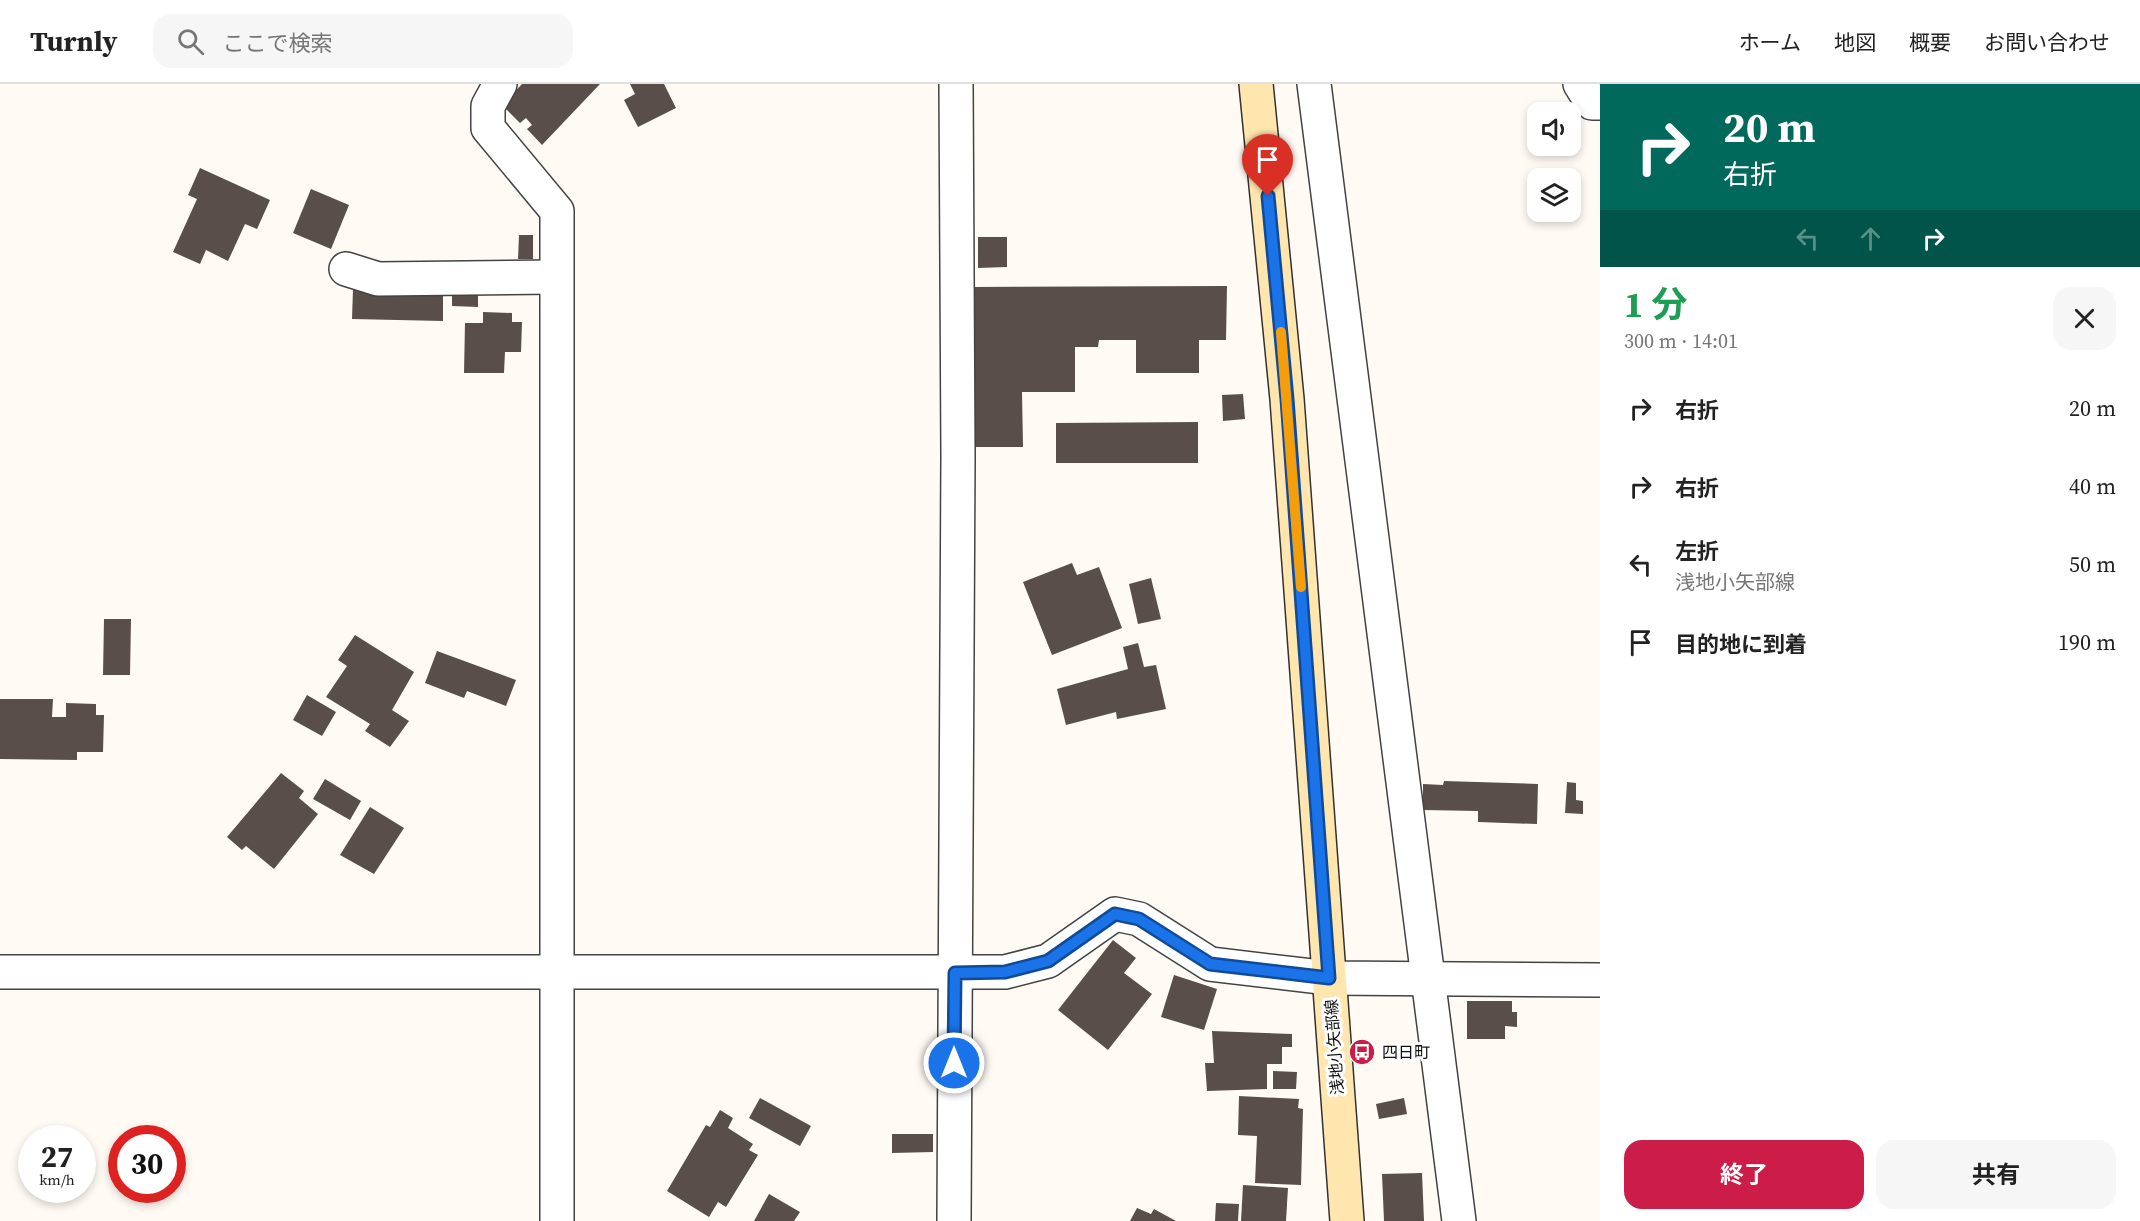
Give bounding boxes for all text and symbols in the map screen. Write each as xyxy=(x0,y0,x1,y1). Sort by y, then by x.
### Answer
search box xyxy=(153,14,573,68)
text: Turnly xyxy=(30,22,117,60)
icon: search xyxy=(174,25,207,58)
text: ここで検索 xyxy=(222,28,332,58)
text: ホーム xyxy=(1739,28,1801,57)
text: 地図 xyxy=(1834,28,1876,57)
text: 概要 xyxy=(1909,28,1951,57)
text: お問い合わせ xyxy=(1984,28,2110,57)
text: 20 m xyxy=(1723,98,1816,156)
map controls xyxy=(1527,102,1581,222)
button: sound xyxy=(1527,102,1581,156)
icon: right xyxy=(1624,108,1702,186)
pin xyxy=(1242,134,1293,196)
icon: arrive xyxy=(1251,143,1284,176)
text: 右折 xyxy=(1723,156,1777,193)
button: layers xyxy=(1527,168,1581,222)
icon: left xyxy=(1791,222,1824,255)
icon: ahead xyxy=(1854,222,1887,255)
icon: right xyxy=(1917,222,1950,255)
text: 1 分 xyxy=(1624,280,1687,329)
button: close xyxy=(2053,287,2116,350)
text: 300 m · 14:01 xyxy=(1624,327,1738,355)
icon: right xyxy=(1624,392,1657,425)
text: 20 m xyxy=(2069,393,2116,423)
text: 右折 xyxy=(1675,395,1719,425)
icon: right xyxy=(1624,470,1657,503)
text: 40 m xyxy=(2069,471,2116,501)
text: 右折 xyxy=(1675,473,1719,503)
text: 左折 xyxy=(1675,536,1719,566)
icon: left xyxy=(1624,548,1657,581)
text: 50 m xyxy=(2069,549,2116,579)
text: 浅地小矢部線 xyxy=(1675,568,1795,596)
icon: arrive xyxy=(1624,626,1657,659)
text: 190 m xyxy=(2058,627,2116,657)
text: 目的地に到着 xyxy=(1675,629,1807,659)
street label: 浅地小矢部線 xyxy=(1320,998,1348,1096)
position arrow xyxy=(922,1031,986,1095)
bus stop icon: 四日町 xyxy=(1347,1037,1377,1067)
place label: 四日町 xyxy=(1382,1041,1430,1063)
speed limit sign: 30 xyxy=(108,1125,186,1203)
text: 27 xyxy=(41,1136,73,1177)
button: 終了 xyxy=(1624,1140,1864,1209)
button: 共有 xyxy=(1876,1140,2116,1209)
text: km/h xyxy=(39,1169,75,1190)

